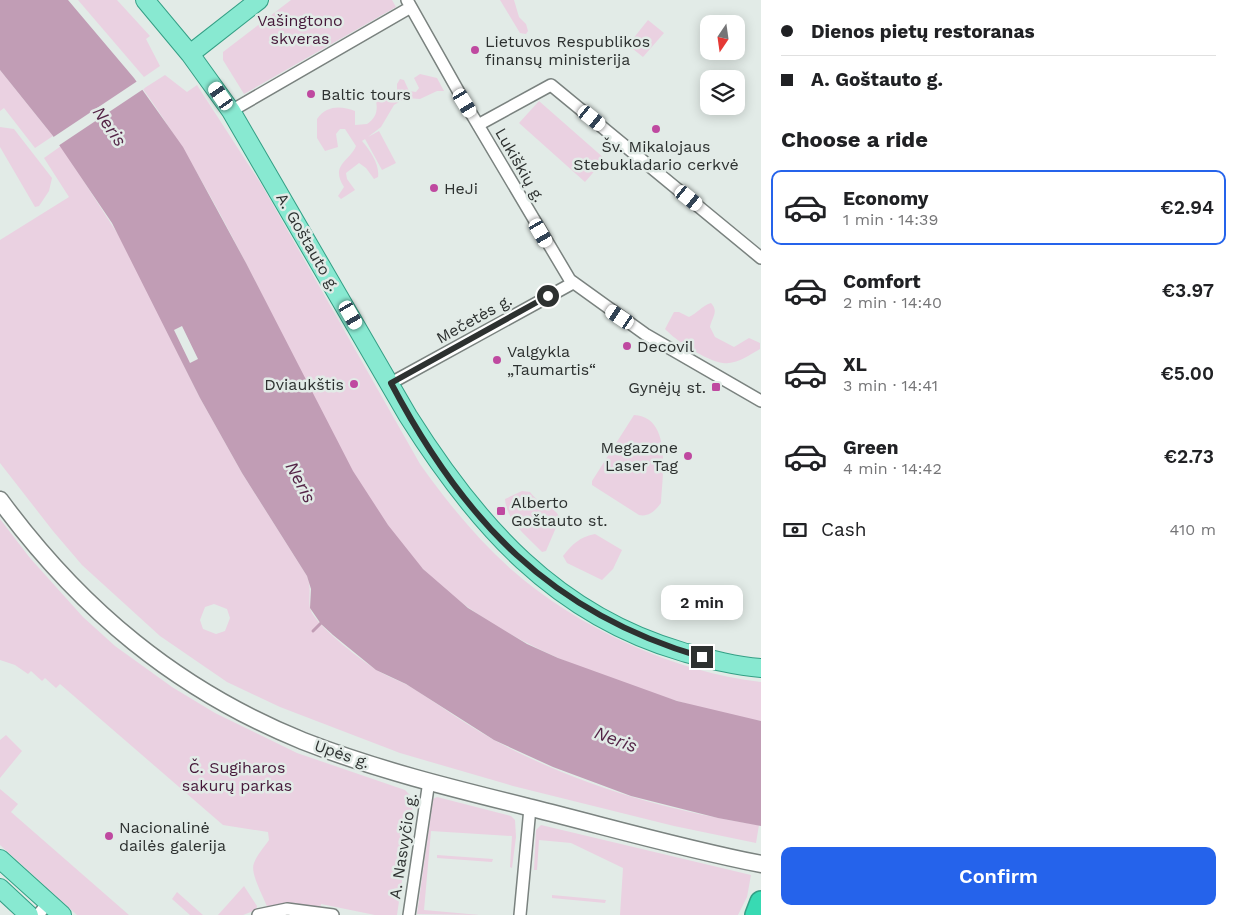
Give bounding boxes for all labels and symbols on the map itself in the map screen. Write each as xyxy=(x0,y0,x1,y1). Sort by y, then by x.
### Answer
park label: Vašingtono skveras xyxy=(257,11,343,48)
north arrow xyxy=(700,15,745,60)
place label: Lietuvos Respublikos finansų ministerija xyxy=(485,32,650,69)
marker: Lietuvos Respublikos finansų ministerija xyxy=(469,44,481,56)
car xyxy=(206,79,235,113)
place label: Baltic tours xyxy=(321,85,411,104)
car xyxy=(450,86,479,120)
marker: Baltic tours xyxy=(305,88,317,100)
water label: Neris xyxy=(89,102,131,150)
car xyxy=(575,103,608,133)
marker: Šv. Mikalojaus Stebukladario cerkvė xyxy=(650,123,662,135)
street label: Lukiškių g. xyxy=(491,125,549,205)
place label: Šv. Mikalojaus Stebukladario cerkvė xyxy=(573,137,739,174)
place label: HeJi xyxy=(444,179,478,198)
marker: HeJi xyxy=(428,182,440,194)
car xyxy=(672,183,705,213)
street label: A. Goštauto g. xyxy=(272,190,344,294)
car xyxy=(527,216,554,250)
route start xyxy=(537,285,559,307)
street label: Mečetės g. xyxy=(433,290,515,348)
car xyxy=(337,298,364,332)
car xyxy=(603,302,636,332)
place label: Decovil xyxy=(637,337,694,356)
marker: Decovil xyxy=(621,340,633,352)
place label: Valgykla „Taumartis“ xyxy=(507,342,596,379)
marker: Valgykla „Taumartis“ xyxy=(491,354,503,366)
place label: Dviaukštis xyxy=(264,375,344,394)
marker: Dviaukštis xyxy=(348,378,360,390)
place label: Gynėjų st. xyxy=(628,378,706,397)
marker: Gynėjų st. xyxy=(710,381,722,393)
place label: Megazone Laser Tag xyxy=(601,438,678,475)
marker: Megazone Laser Tag xyxy=(682,450,694,462)
water label: Neris xyxy=(281,458,321,506)
place label: Alberto Goštauto st. xyxy=(511,493,607,530)
marker: Alberto Goštauto st. xyxy=(495,505,507,517)
callout: 2 min xyxy=(661,584,743,620)
route end xyxy=(691,646,713,668)
water label: Neris xyxy=(592,722,640,756)
street label: Upės g. xyxy=(312,736,372,772)
park label: Č. Sugiharos sakurų parkas xyxy=(182,758,292,795)
street label: A. Nasvyčio g. xyxy=(385,792,421,900)
place label: Nacionalinė dailės galerija xyxy=(119,818,226,855)
marker: Nacionalinė dailės galerija xyxy=(103,830,115,842)

